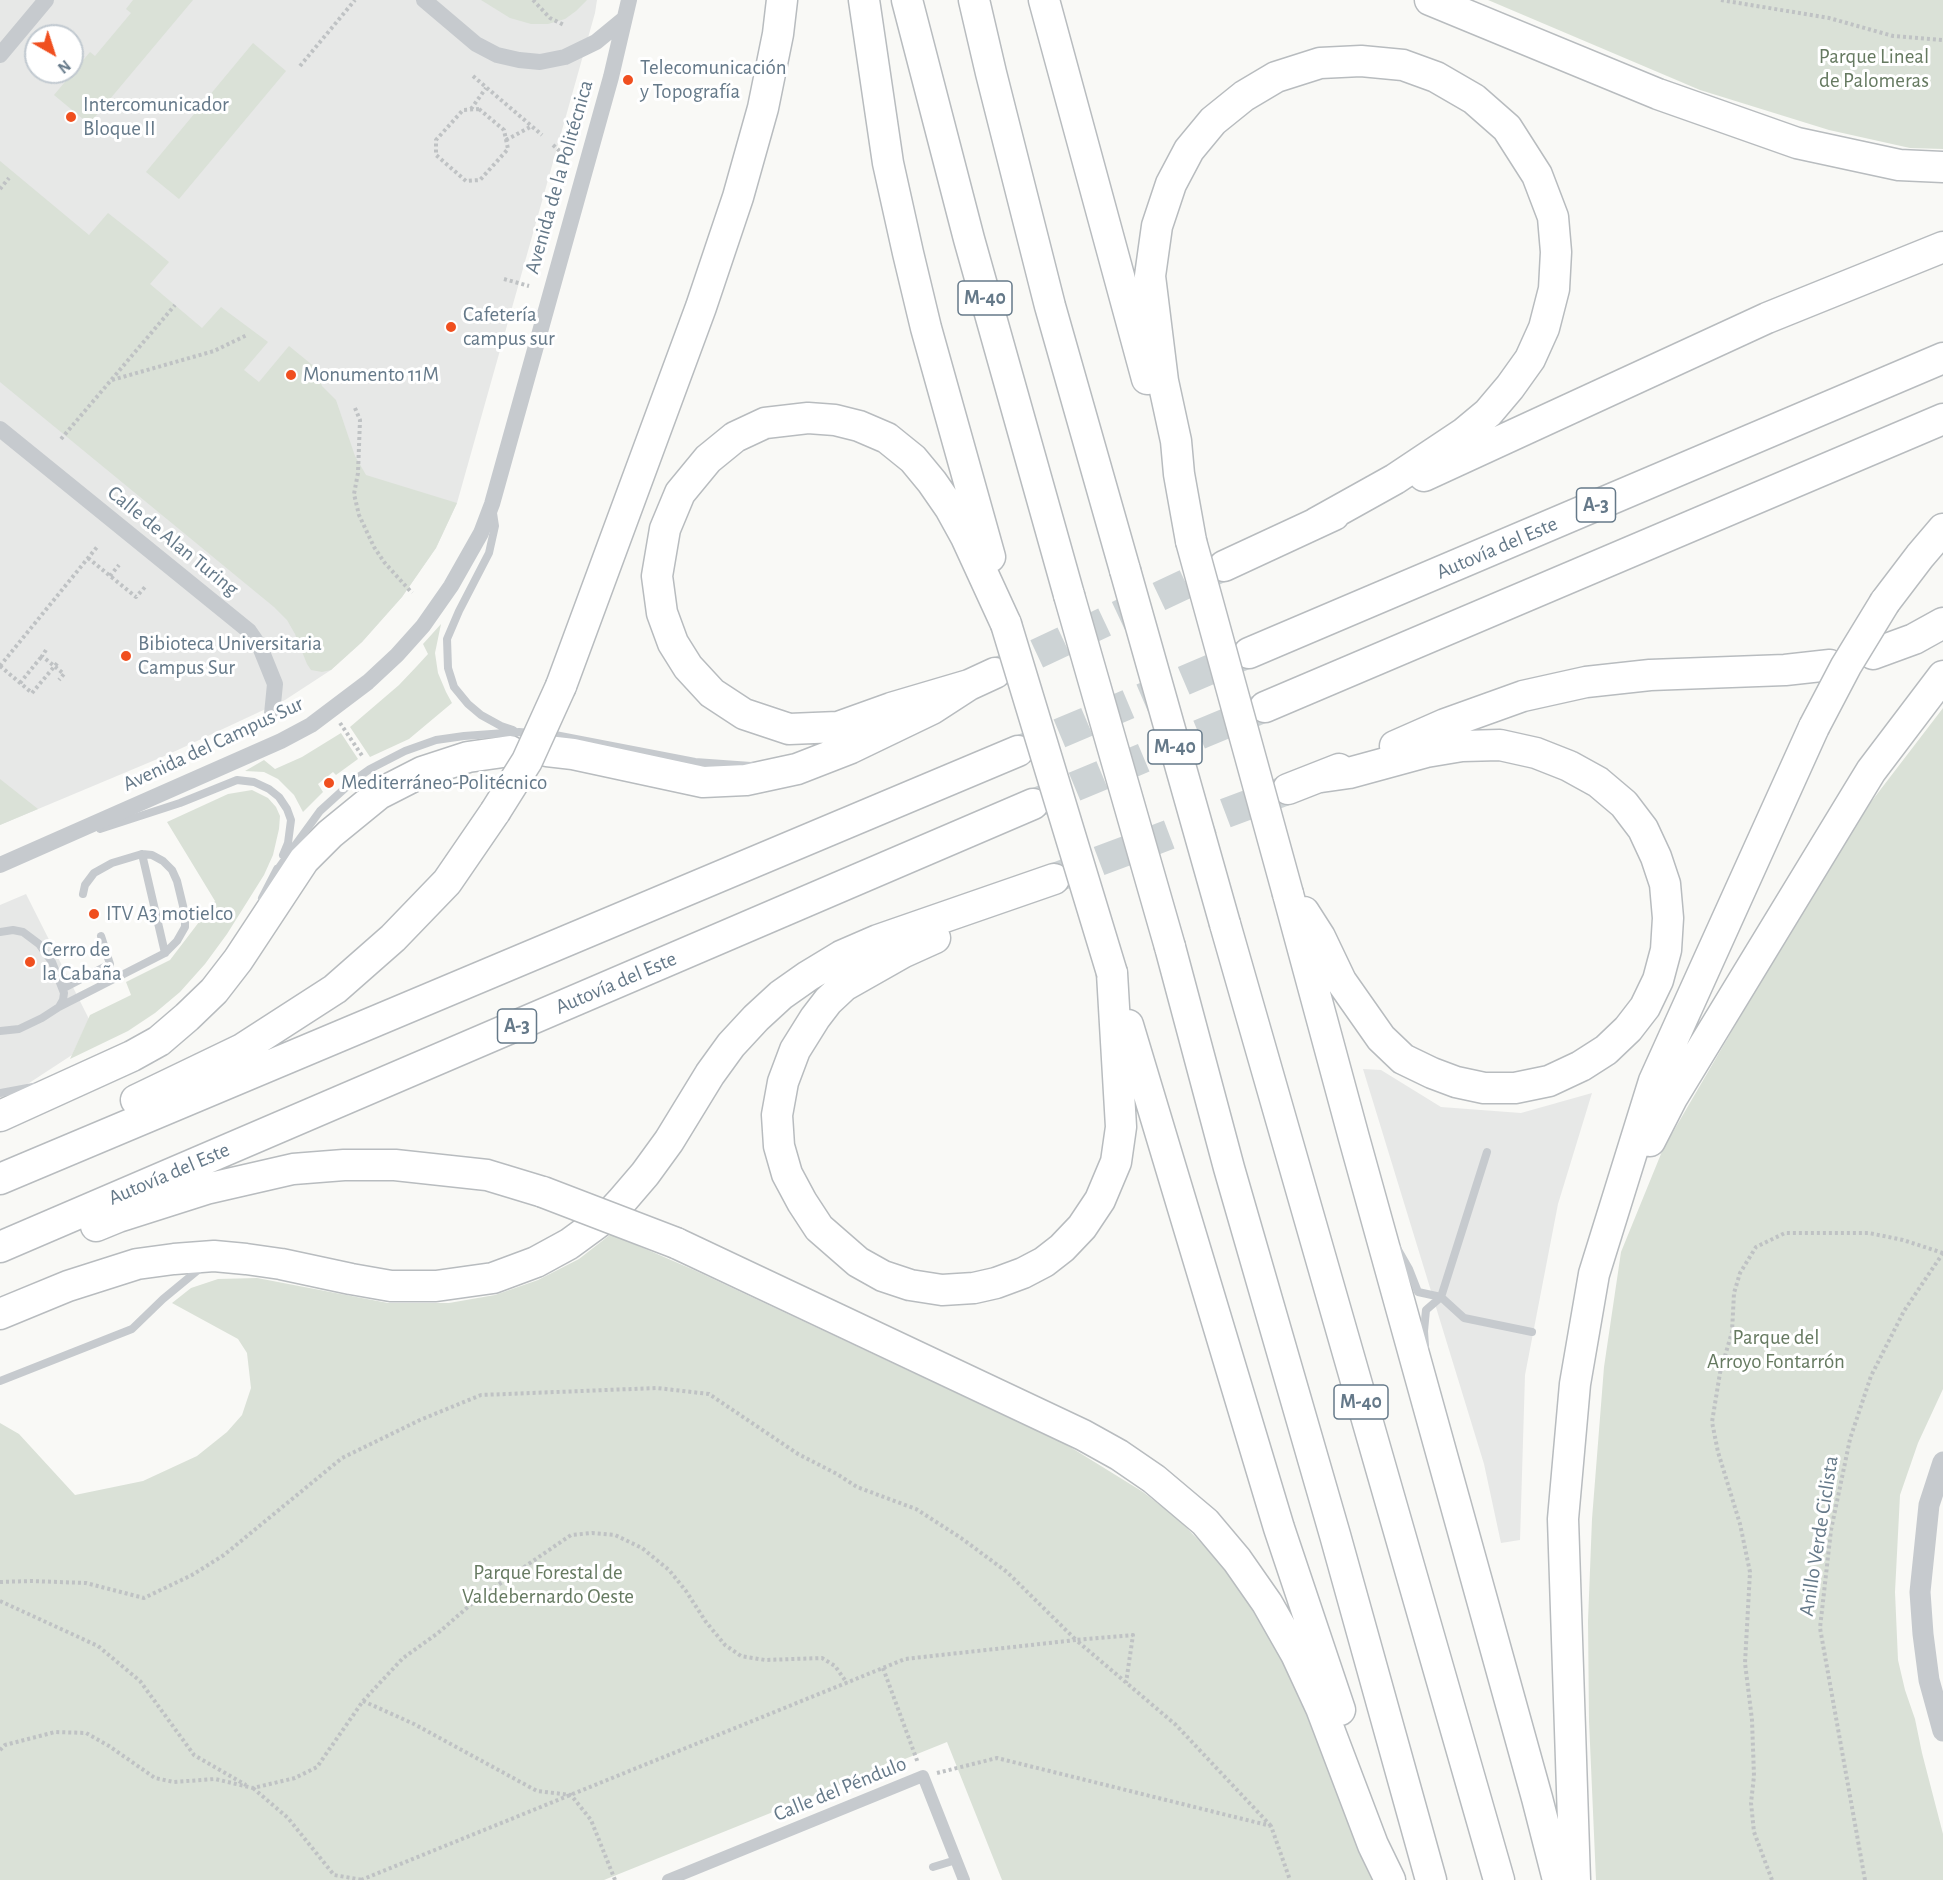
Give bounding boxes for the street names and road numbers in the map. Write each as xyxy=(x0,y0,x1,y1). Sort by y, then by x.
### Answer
street label: Avenida de la Politécnica xyxy=(519,77,599,277)
road number: M-40 xyxy=(958,281,1012,315)
street label: Calle de Alan Turing xyxy=(102,480,244,602)
road number: A-3 xyxy=(1576,488,1616,522)
street label: Autovía del Este xyxy=(1433,511,1561,585)
street label: Avenida del Campus Sur xyxy=(119,691,307,797)
road number: M-40 xyxy=(1148,730,1202,764)
street label: Autovía del Este xyxy=(552,946,680,1020)
road number: A-3 xyxy=(498,1009,536,1043)
street label: Autovía del Este xyxy=(105,1137,233,1211)
road number: M-40 xyxy=(1334,1385,1388,1419)
street label: Anillo Verde Ciclista xyxy=(1794,1454,1844,1618)
street label: Calle del Péndulo xyxy=(770,1751,910,1827)

